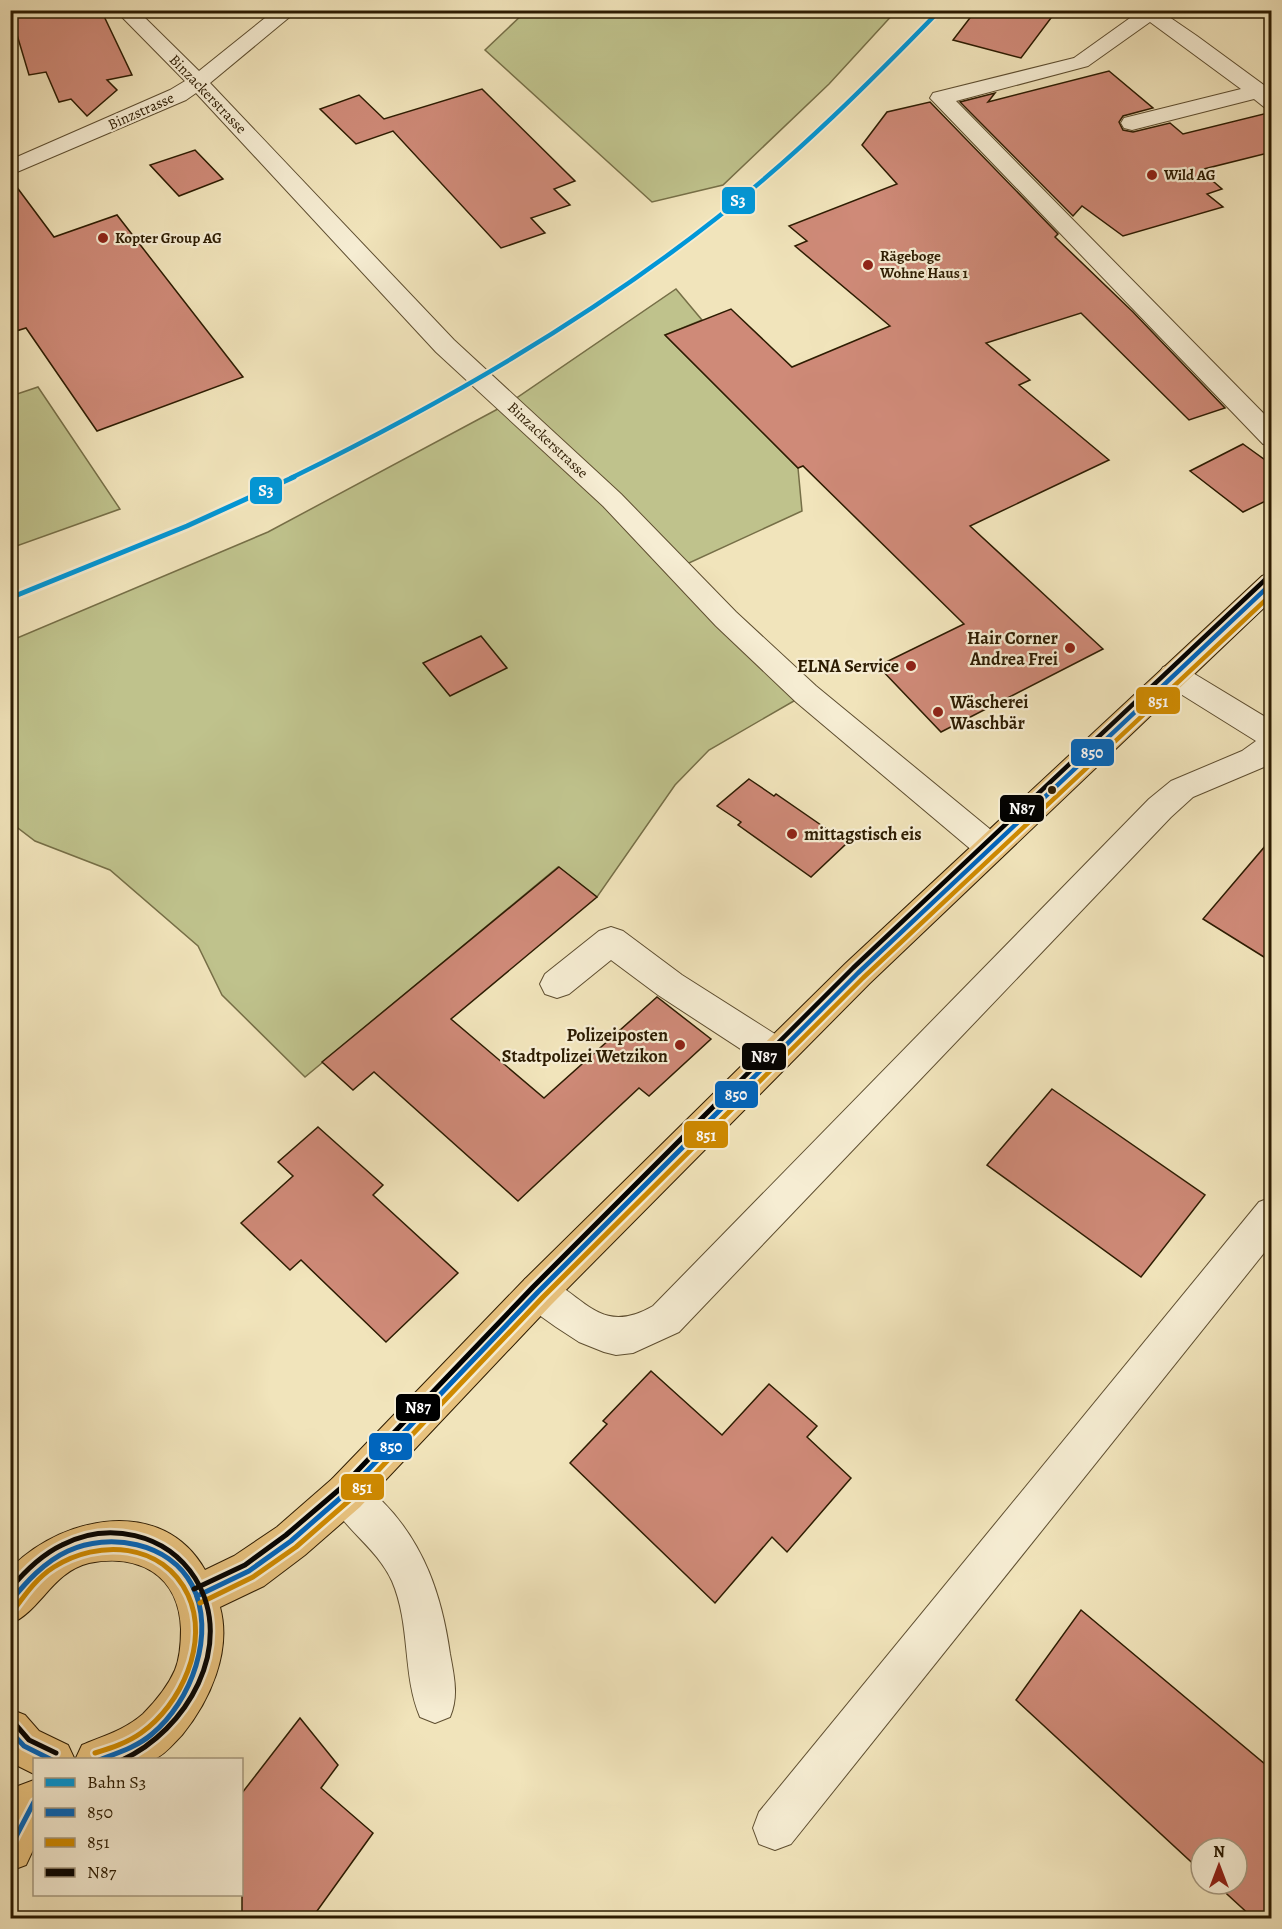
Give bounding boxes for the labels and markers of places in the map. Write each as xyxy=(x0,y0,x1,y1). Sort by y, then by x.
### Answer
place label: Wild AG xyxy=(1163,165,1216,185)
marker: Wild AG xyxy=(1145,168,1159,182)
place label: Kopter Group AG xyxy=(115,228,222,248)
marker: Kopter Group AG xyxy=(96,231,110,245)
place label: Rägeboge Wohne Haus 1 xyxy=(879,246,968,283)
marker: Rägeboge Wohne Haus 1 xyxy=(861,258,875,272)
place label: Hair Corner Andrea Frei xyxy=(967,626,1059,671)
marker: Hair Corner Andrea Frei xyxy=(1063,641,1077,655)
place label: ELNA Service xyxy=(797,654,899,678)
marker: ELNA Service xyxy=(904,659,918,673)
place label: Wäscherei Waschbär xyxy=(949,690,1029,735)
marker: Wäscherei Waschbär xyxy=(931,705,945,719)
unlabelled marker xyxy=(1046,784,1058,796)
place label: mittagstisch eis xyxy=(804,822,922,846)
marker: mittagstisch eis xyxy=(785,827,799,841)
place label: Polizeiposten Stadtpolizei Wetzikon xyxy=(502,1023,668,1068)
marker: Polizeiposten Stadtpolizei Wetzikon xyxy=(673,1038,687,1052)

